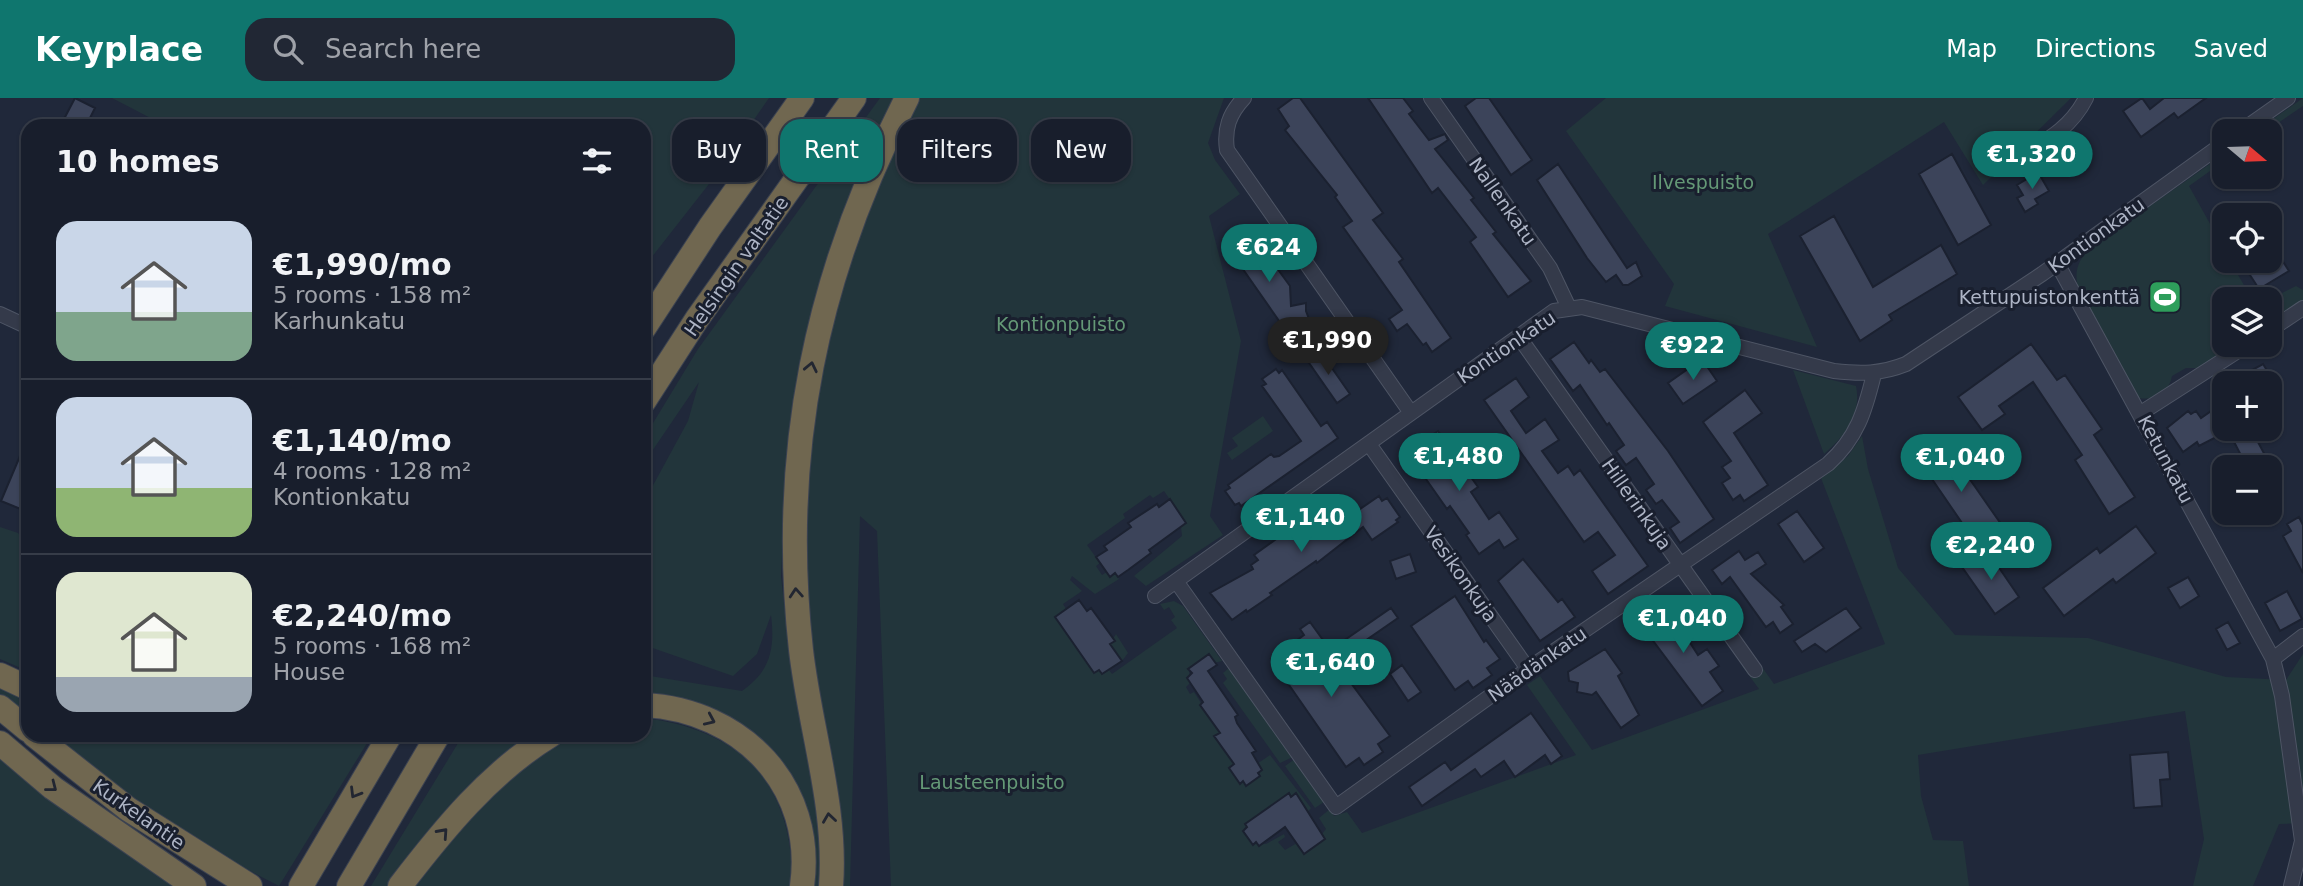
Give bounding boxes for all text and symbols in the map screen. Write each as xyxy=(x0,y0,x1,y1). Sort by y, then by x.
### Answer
search box xyxy=(245,18,735,81)
text: Keyplace xyxy=(35,30,203,69)
icon: search xyxy=(269,30,307,68)
text: Search here xyxy=(325,34,481,64)
text: Map xyxy=(1946,35,1997,63)
text: Directions xyxy=(2035,35,2156,63)
text: Saved xyxy=(2194,35,2268,63)
chip: Buy xyxy=(672,119,766,182)
chip: Rent xyxy=(780,119,883,182)
chip: Filters xyxy=(897,119,1017,182)
chip: New xyxy=(1031,119,1131,182)
north arrow xyxy=(2212,119,2282,189)
map controls xyxy=(2212,119,2282,525)
pin: €1,320 xyxy=(1975,132,2089,191)
text: €1,320 xyxy=(1988,141,2076,167)
icon: filters xyxy=(578,142,616,180)
text: 10 homes xyxy=(56,144,220,179)
street label: Nallenkatu xyxy=(1465,153,1541,249)
park label: Ilvespuisto xyxy=(1652,171,1754,193)
street label: Helsingin valtatie xyxy=(680,192,792,340)
street label: Kontionkatu xyxy=(2044,193,2148,277)
button: locate xyxy=(2212,203,2282,273)
pin: €624 xyxy=(1228,225,1310,284)
text: €624 xyxy=(1237,234,1301,260)
text: €1,990/mo xyxy=(273,247,452,282)
icon: home xyxy=(112,249,196,333)
sports icon: Kettupuistonkenttä xyxy=(2146,278,2184,316)
text: 5 rooms · 158 m² xyxy=(273,282,471,308)
place label: Kettupuistonkenttä xyxy=(1959,286,2140,308)
button: layers xyxy=(2212,287,2282,357)
street label: Kontionkatu xyxy=(1453,306,1559,388)
text: Karhunkatu xyxy=(273,308,405,334)
park label: Kontionpuisto xyxy=(996,313,1126,335)
pin: €1,990 xyxy=(1271,317,1385,377)
pin: €922 xyxy=(1652,322,1734,382)
text: €1,990 xyxy=(1284,327,1372,353)
text: €922 xyxy=(1661,332,1725,358)
one-way arrow xyxy=(803,361,818,373)
button: + xyxy=(2212,371,2282,441)
street label: Ketunkatu xyxy=(2134,411,2198,507)
text: €1,140/mo xyxy=(273,423,452,458)
icon: home xyxy=(112,425,196,509)
pin: €1,480 xyxy=(1402,434,1516,493)
pin: €1,040 xyxy=(1904,434,2018,494)
text: €1,480 xyxy=(1415,443,1503,469)
text: €1,040 xyxy=(1917,444,2005,470)
street label: Hillerinkuja xyxy=(1597,454,1677,554)
button: − xyxy=(2212,455,2282,525)
text: 4 rooms · 128 m² xyxy=(273,458,471,484)
text: Kontionkatu xyxy=(273,484,410,510)
pin: €1,140 xyxy=(1244,494,1358,554)
text: €1,140 xyxy=(1257,504,1345,530)
street label: Vesikonkuja xyxy=(1420,522,1502,626)
pin: €2,240 xyxy=(1934,522,2048,582)
text: €2,240 xyxy=(1947,532,2035,558)
one-way arrow xyxy=(789,587,804,598)
pin: €1,040 xyxy=(1626,596,1740,655)
text: €2,240/mo xyxy=(273,598,452,633)
icon: home xyxy=(112,600,196,684)
text: €1,040 xyxy=(1639,605,1727,631)
street label: Näädänkatu xyxy=(1484,622,1590,706)
text: 5 rooms · 168 m² xyxy=(273,633,471,659)
pin: €1,640 xyxy=(1274,640,1388,699)
text: €1,640 xyxy=(1287,649,1375,675)
text: House xyxy=(273,659,345,685)
one-way arrow xyxy=(703,712,715,726)
park label: Lausteenpuisto xyxy=(919,771,1065,793)
street label: Kurkelantie xyxy=(89,774,189,854)
one-way arrow xyxy=(44,779,57,791)
one-way arrow xyxy=(351,786,364,799)
one-way arrow xyxy=(821,812,836,824)
one-way arrow xyxy=(435,828,447,841)

